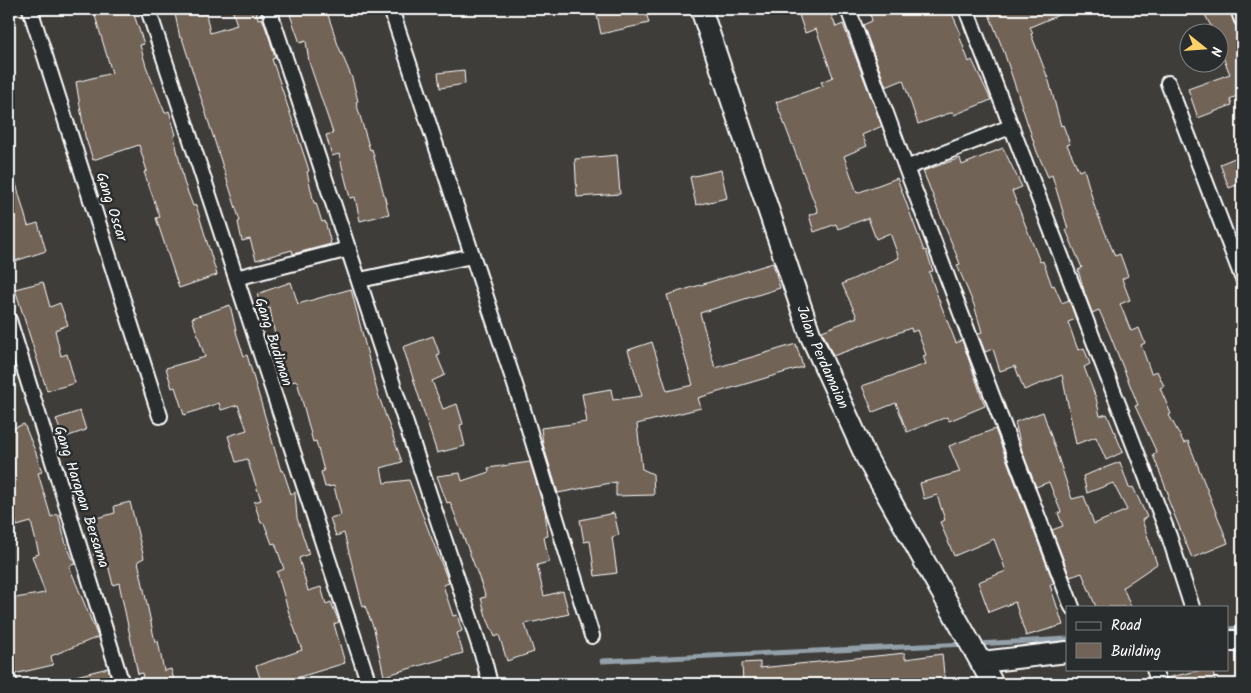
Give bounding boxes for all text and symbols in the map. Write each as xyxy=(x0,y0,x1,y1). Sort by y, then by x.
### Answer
north arrow xyxy=(1178,22,1228,72)
text: N xyxy=(1204,44,1227,59)
street label: Gang Oscar xyxy=(89,169,134,246)
street label: Gang Budiman xyxy=(247,294,299,390)
street label: Jalan Perdamaian xyxy=(789,302,855,413)
street label: Gang Harapan Bersama xyxy=(47,423,115,571)
legend xyxy=(1066,606,1228,670)
text: Road xyxy=(1111,614,1142,638)
text: Building xyxy=(1111,640,1161,664)

